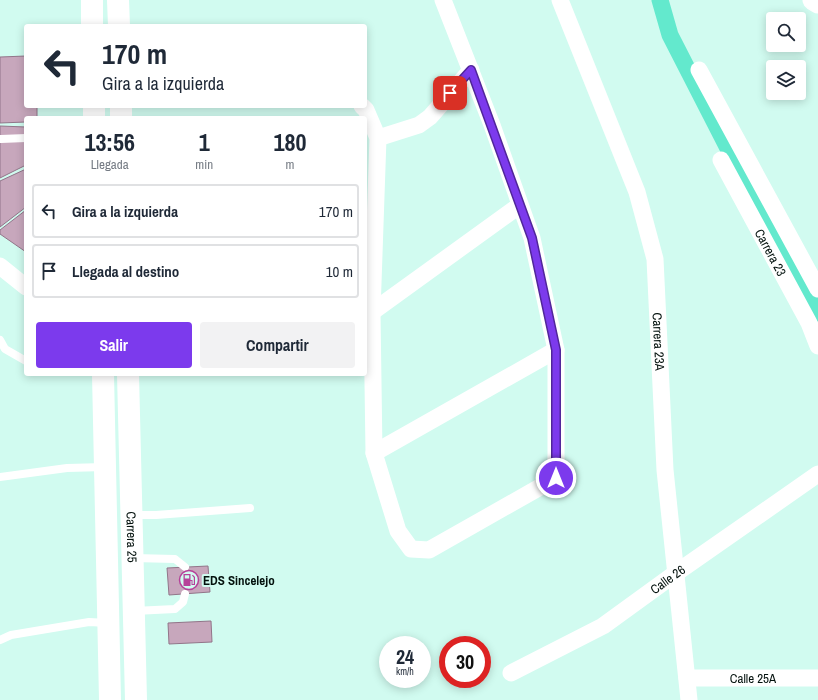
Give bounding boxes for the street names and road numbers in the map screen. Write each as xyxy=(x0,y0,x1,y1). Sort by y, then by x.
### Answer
street label: Carrera 23 xyxy=(751,226,791,279)
street label: Carrera 23A xyxy=(649,312,669,372)
street label: Carrera 25 xyxy=(123,511,141,563)
street label: Calle 26 xyxy=(647,561,688,598)
street label: Calle 25A xyxy=(730,670,777,687)

